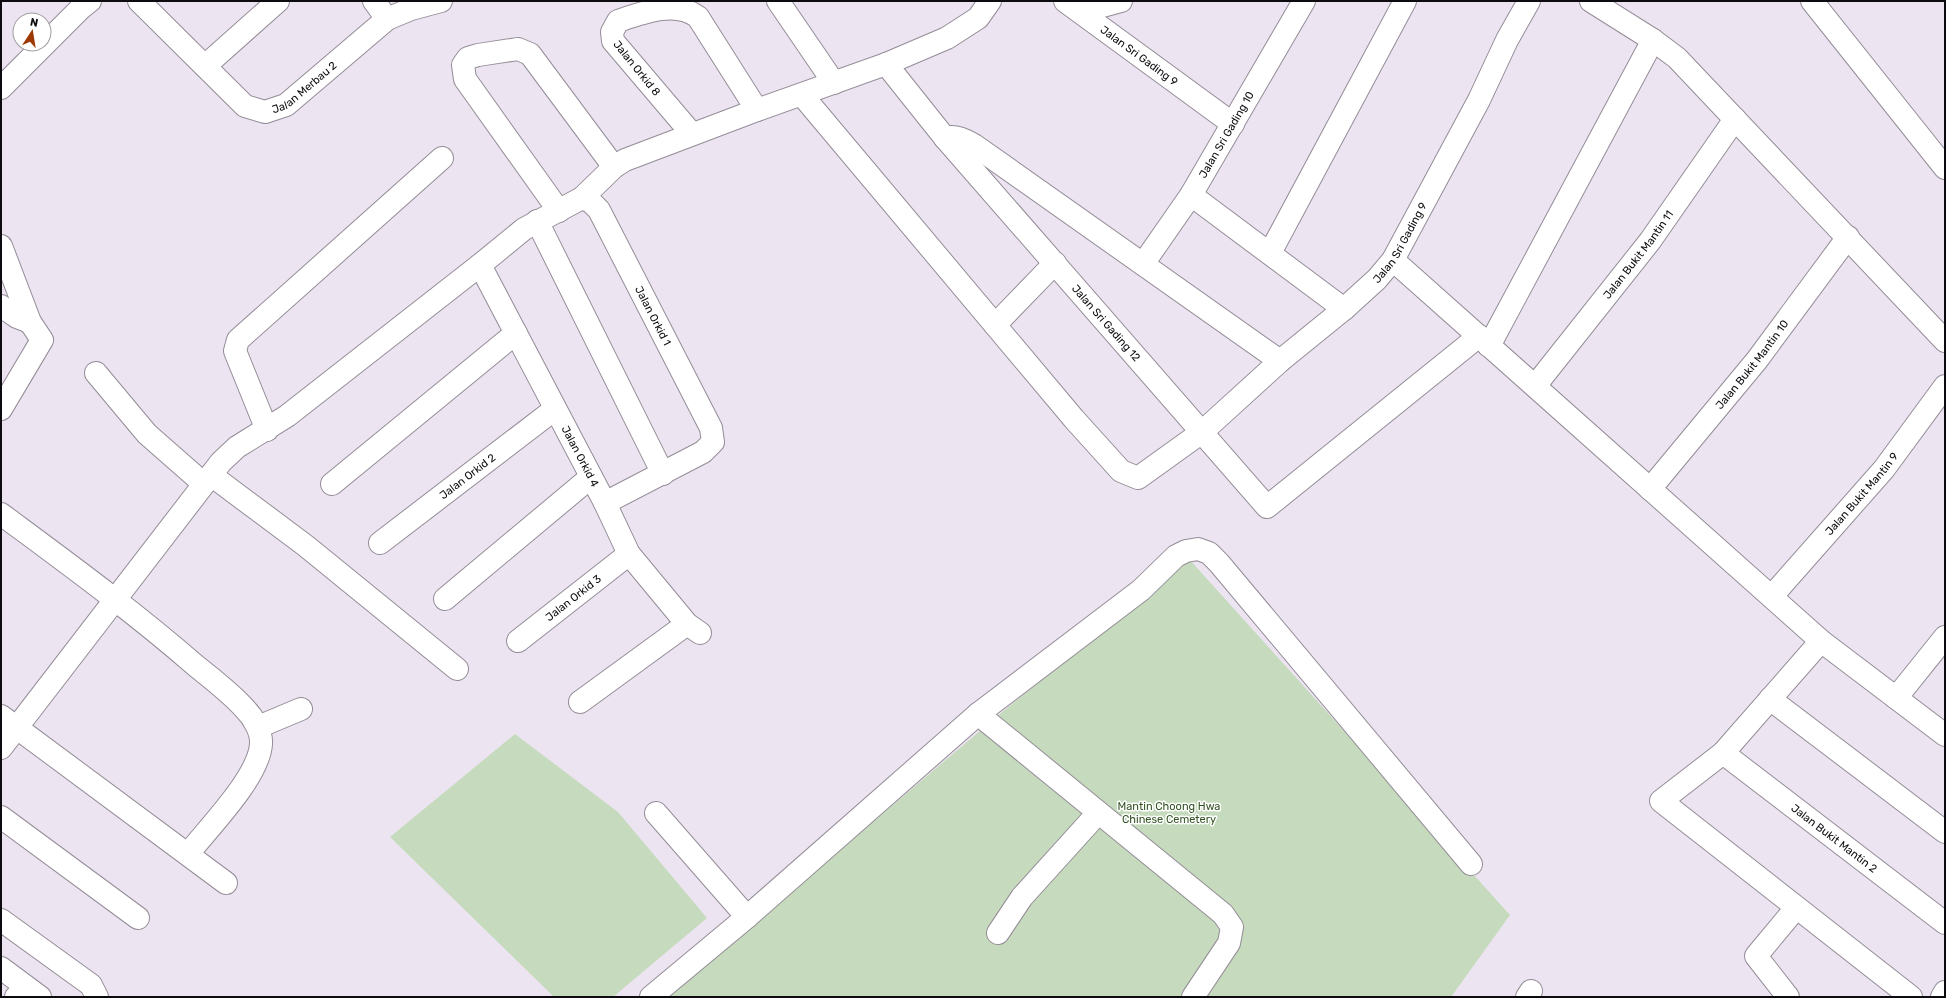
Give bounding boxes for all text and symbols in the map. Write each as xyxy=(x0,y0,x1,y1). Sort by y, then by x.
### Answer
north arrow xyxy=(12,12,52,52)
text: N xyxy=(29,16,39,30)
street label: Jalan Sri Gading 9 xyxy=(1098,23,1180,88)
street label: Jalan Orkid 8 xyxy=(610,38,663,99)
street label: Jalan Merbau 2 xyxy=(270,59,339,116)
street label: Jalan Sri Gading 10 xyxy=(1196,89,1257,180)
street label: Jalan Sri Gading 9 xyxy=(1370,200,1430,286)
street label: Jalan Bukit Mantin 11 xyxy=(1601,208,1676,302)
street label: Jalan Sri Gading 12 xyxy=(1069,282,1143,364)
street label: Jalan Orkid 1 xyxy=(632,284,674,348)
street label: Jalan Bukit Mantin 10 xyxy=(1713,318,1791,412)
street label: Jalan Orkid 4 xyxy=(559,424,601,489)
street label: Jalan Bukit Mantin 9 xyxy=(1823,450,1901,538)
street label: Jalan Orkid 2 xyxy=(437,451,498,502)
street label: Jalan Orkid 3 xyxy=(543,572,604,624)
park label: Mantin Choong Hwa Chinese Cemetery xyxy=(1118,800,1220,826)
street label: Jalan Bukit Mantin 2 xyxy=(1788,802,1879,876)

